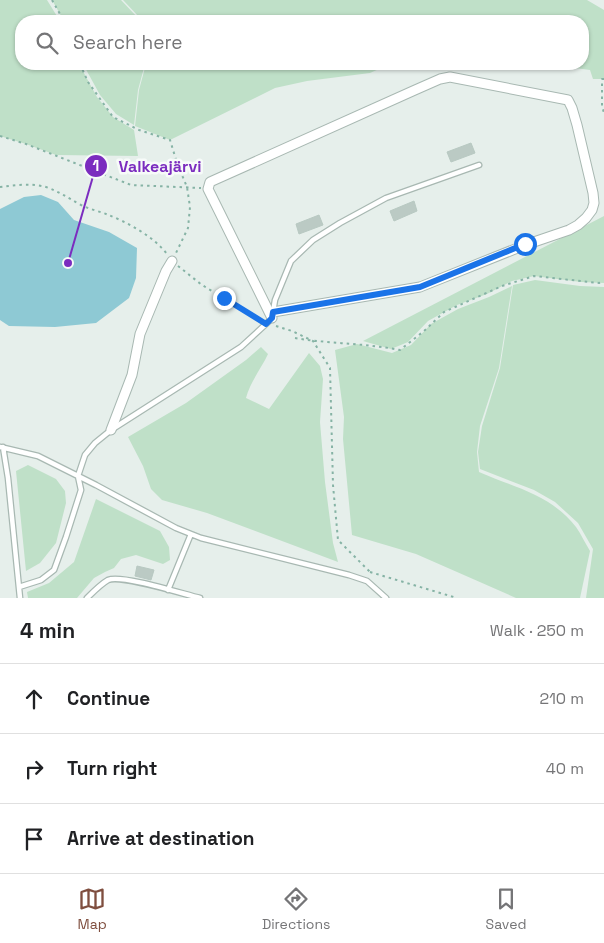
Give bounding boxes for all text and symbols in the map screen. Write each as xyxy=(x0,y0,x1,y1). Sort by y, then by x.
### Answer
search box xyxy=(15,15,589,70)
icon: search xyxy=(33,29,61,57)
text: Search here xyxy=(73,30,183,55)
callout: Valkeajärvi xyxy=(83,151,211,182)
text: 1 xyxy=(93,156,99,175)
text: Valkeajärvi xyxy=(119,156,201,177)
route start xyxy=(514,233,537,256)
route end xyxy=(213,287,236,310)
text: 4 min xyxy=(20,617,75,644)
text: Walk · 250 m xyxy=(490,620,584,641)
icon: ahead xyxy=(20,685,48,713)
text: Continue xyxy=(67,686,150,711)
text: 210 m xyxy=(540,688,584,709)
icon: right xyxy=(20,755,48,783)
text: Turn right xyxy=(67,756,157,781)
text: 40 m xyxy=(546,758,584,779)
icon: arrive xyxy=(20,825,48,853)
text: Arrive at destination xyxy=(67,826,255,851)
tab: Map xyxy=(78,885,107,933)
tab: Directions xyxy=(262,885,330,933)
tab: Saved xyxy=(486,885,526,933)

